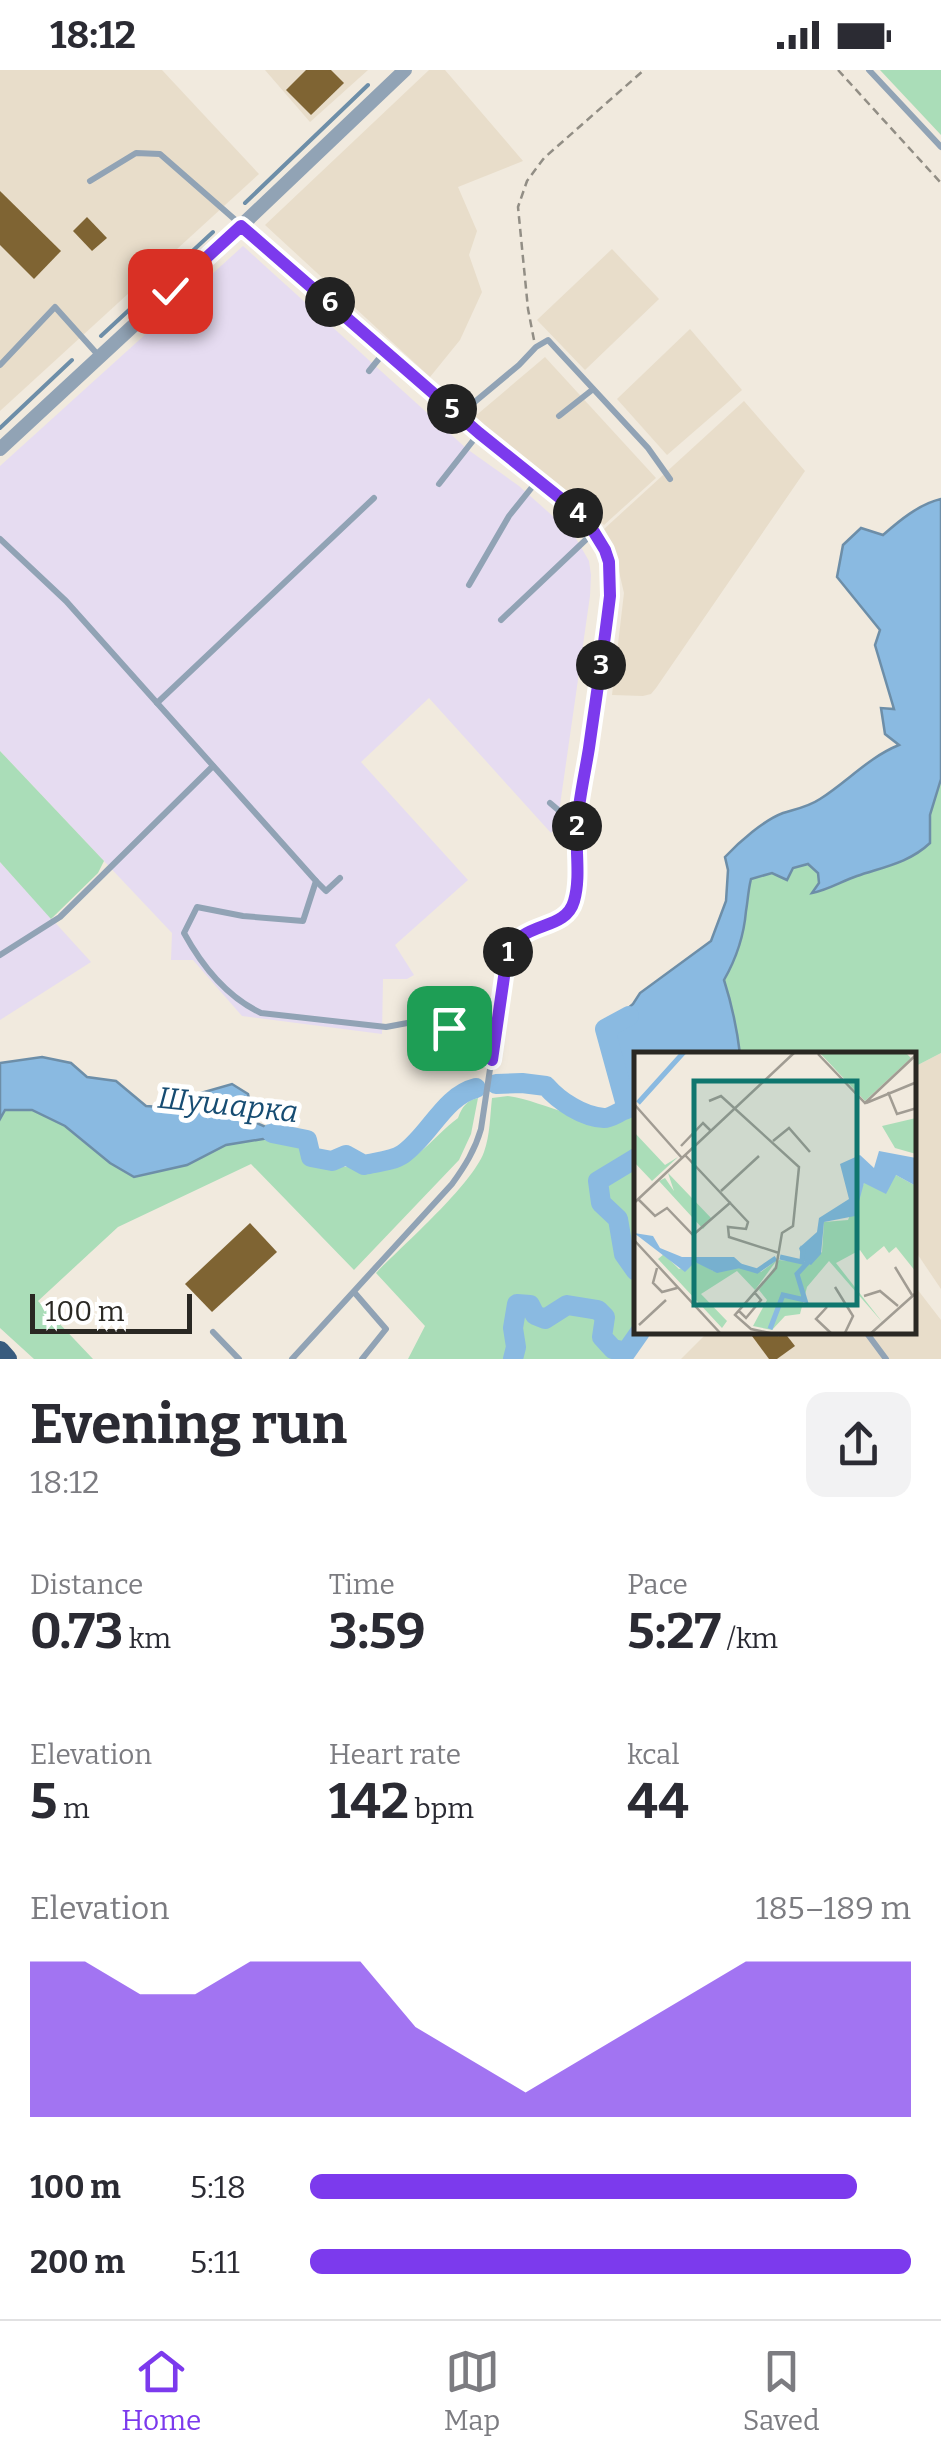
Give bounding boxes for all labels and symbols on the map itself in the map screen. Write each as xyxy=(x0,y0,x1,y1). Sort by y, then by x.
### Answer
pin xyxy=(128,249,213,334)
pin: 6 xyxy=(305,277,355,327)
pin: 5 xyxy=(427,384,477,434)
pin: 4 xyxy=(553,488,603,538)
pin: 3 xyxy=(576,640,626,690)
pin: 2 xyxy=(552,801,602,851)
pin: 1 xyxy=(483,927,533,977)
pin xyxy=(407,986,492,1071)
inset map xyxy=(634,1052,916,1334)
water label: Шушарка xyxy=(156,1080,300,1130)
scale bar xyxy=(30,1289,192,1334)

